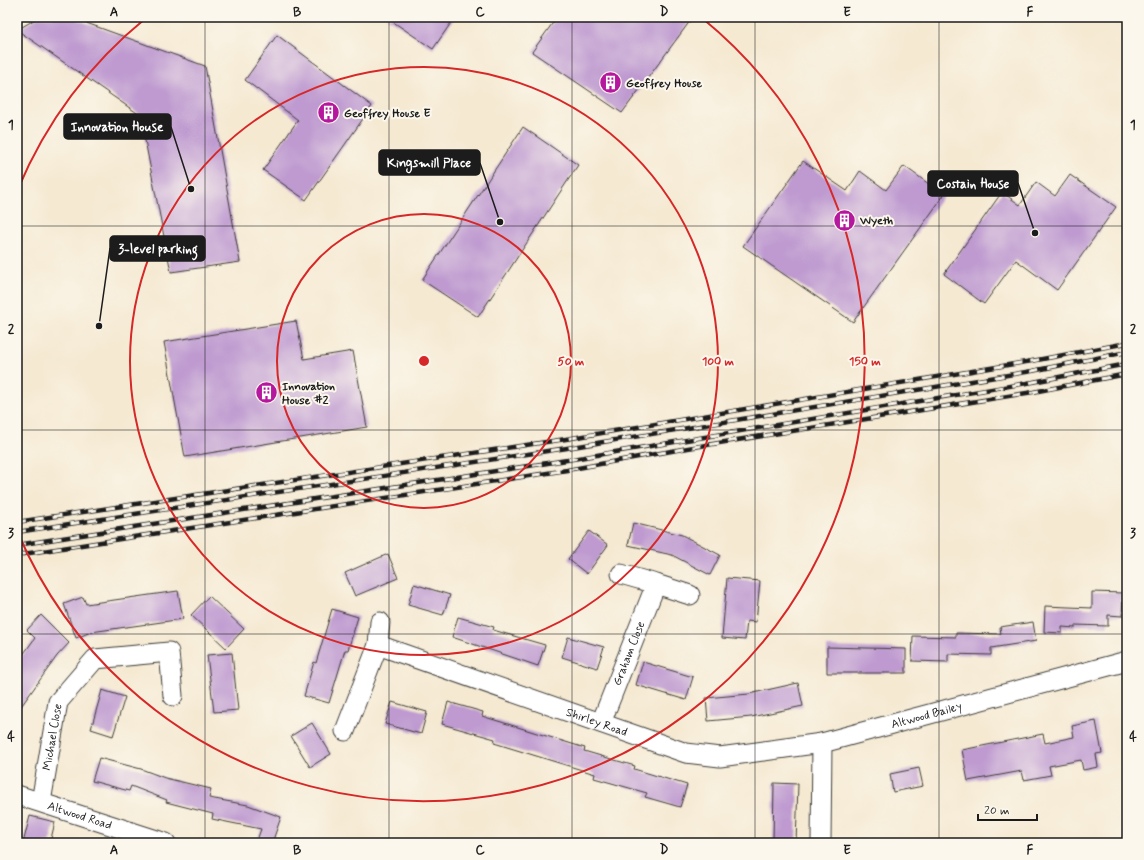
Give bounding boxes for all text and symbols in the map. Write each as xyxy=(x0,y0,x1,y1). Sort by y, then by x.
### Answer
text: A xyxy=(110,4,118,21)
text: B xyxy=(293,4,302,21)
text: C xyxy=(475,4,485,21)
text: D xyxy=(660,4,669,21)
text: E xyxy=(843,4,851,21)
text: F xyxy=(1027,4,1034,21)
building icon: Geoffrey House xyxy=(598,70,624,96)
place label: Geoffrey House xyxy=(626,76,703,92)
building icon: Geoffrey House E xyxy=(316,100,342,126)
place label: Geoffrey House E xyxy=(344,106,430,122)
callout: Innovation House xyxy=(64,114,171,139)
text: 1 xyxy=(8,117,14,134)
text: 1 xyxy=(1130,117,1136,134)
text: Innovation House xyxy=(71,119,164,136)
callout: Kingsmill Place xyxy=(379,150,480,175)
text: Kingsmill Place xyxy=(387,155,471,174)
callout: Costain House xyxy=(928,171,1018,196)
text: Costain House xyxy=(937,176,1010,193)
building icon: Wyeth xyxy=(831,207,857,233)
place label: Wyeth xyxy=(859,213,893,229)
callout: 3-level parking xyxy=(110,236,205,261)
text: 3-level parking xyxy=(118,241,198,261)
text: 2 xyxy=(8,321,15,338)
text: 2 xyxy=(1130,321,1137,338)
centre of rings xyxy=(417,354,431,368)
text: 50 m xyxy=(558,354,585,370)
text: 100 m xyxy=(702,354,735,370)
text: 150 m xyxy=(849,354,881,370)
place label: Innovation House #2 xyxy=(282,379,335,409)
building icon: Innovation House #2 xyxy=(254,380,280,406)
text: 3 xyxy=(8,525,14,542)
text: 3 xyxy=(1130,525,1136,542)
street label: Graham Close xyxy=(610,619,649,688)
street label: Altwood Bailey xyxy=(889,699,964,733)
street label: Michael Close xyxy=(39,702,67,772)
street label: Shirley Road xyxy=(564,705,629,741)
text: 4 xyxy=(7,729,15,746)
text: 4 xyxy=(1129,729,1137,746)
scale bar xyxy=(978,796,1037,822)
street label: Altwood Road xyxy=(45,798,114,834)
text: 20 m xyxy=(984,803,1010,819)
text: A xyxy=(110,842,118,859)
text: B xyxy=(293,842,302,859)
text: C xyxy=(475,842,485,859)
text: D xyxy=(660,842,669,859)
text: E xyxy=(843,842,851,859)
text: F xyxy=(1027,842,1034,859)

